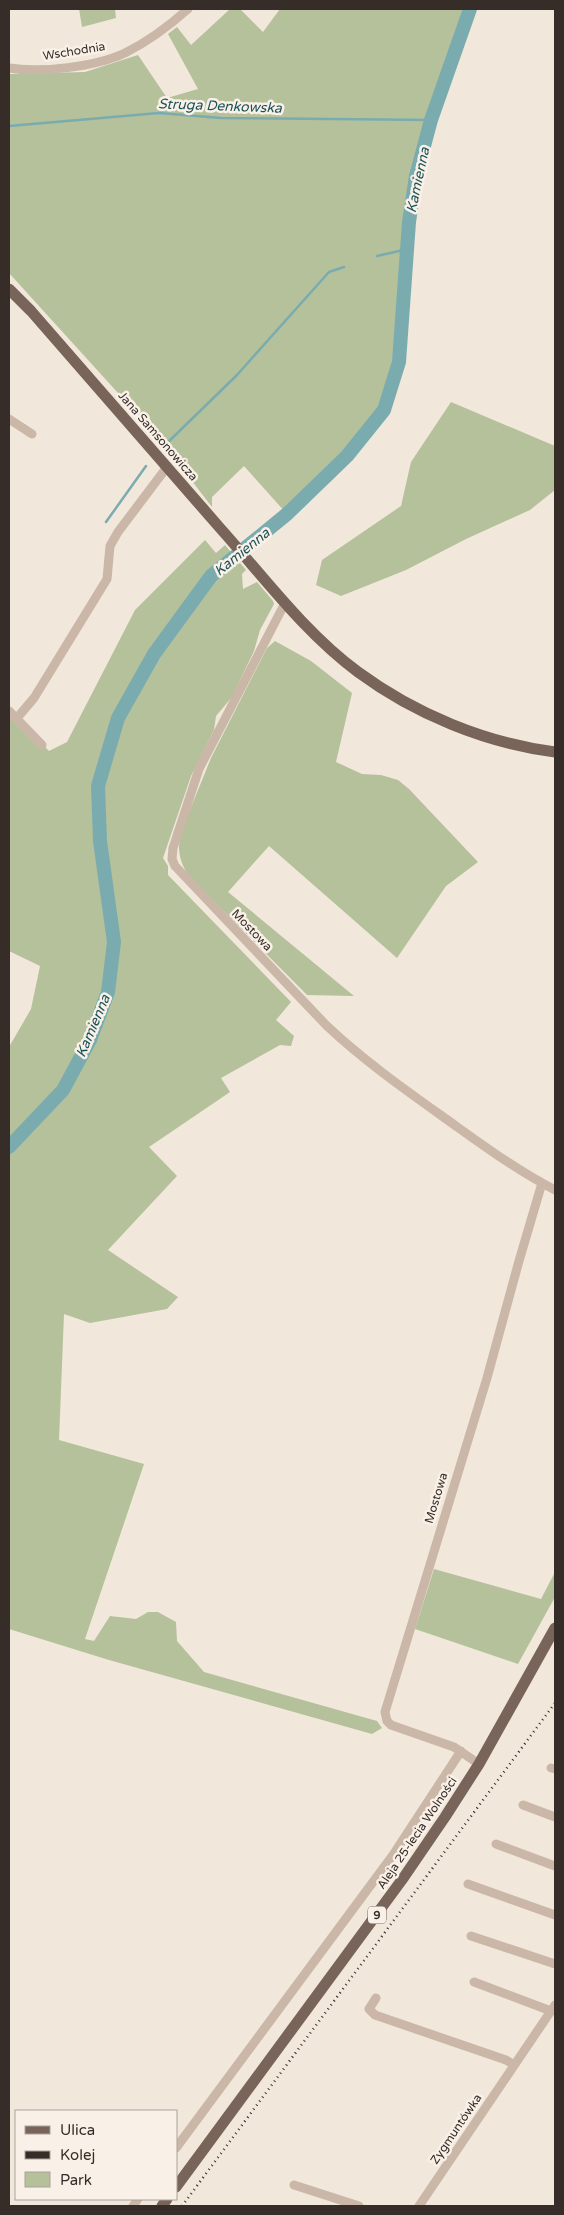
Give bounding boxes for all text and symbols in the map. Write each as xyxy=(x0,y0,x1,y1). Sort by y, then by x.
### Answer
street label: Wschodnia xyxy=(42,39,106,63)
water label: Struga Denkowska xyxy=(158,95,283,117)
water label: Kamienna xyxy=(403,145,433,214)
street label: Jana Samsonowicza xyxy=(115,388,201,484)
water label: Kamienna xyxy=(211,524,274,580)
street label: Mostowa xyxy=(229,906,275,954)
water label: Kamienna xyxy=(72,991,114,1060)
street label: Mostowa xyxy=(422,1471,450,1525)
street label: Aleja 25-lecia Wolności xyxy=(374,1774,460,1892)
road number: 9 xyxy=(368,1906,386,1924)
street label: Zygmuntówka xyxy=(427,2091,485,2167)
legend xyxy=(15,2110,178,2200)
text: Ulica xyxy=(60,2121,95,2139)
text: Kolej xyxy=(60,2146,95,2164)
text: Park xyxy=(60,2171,92,2189)

